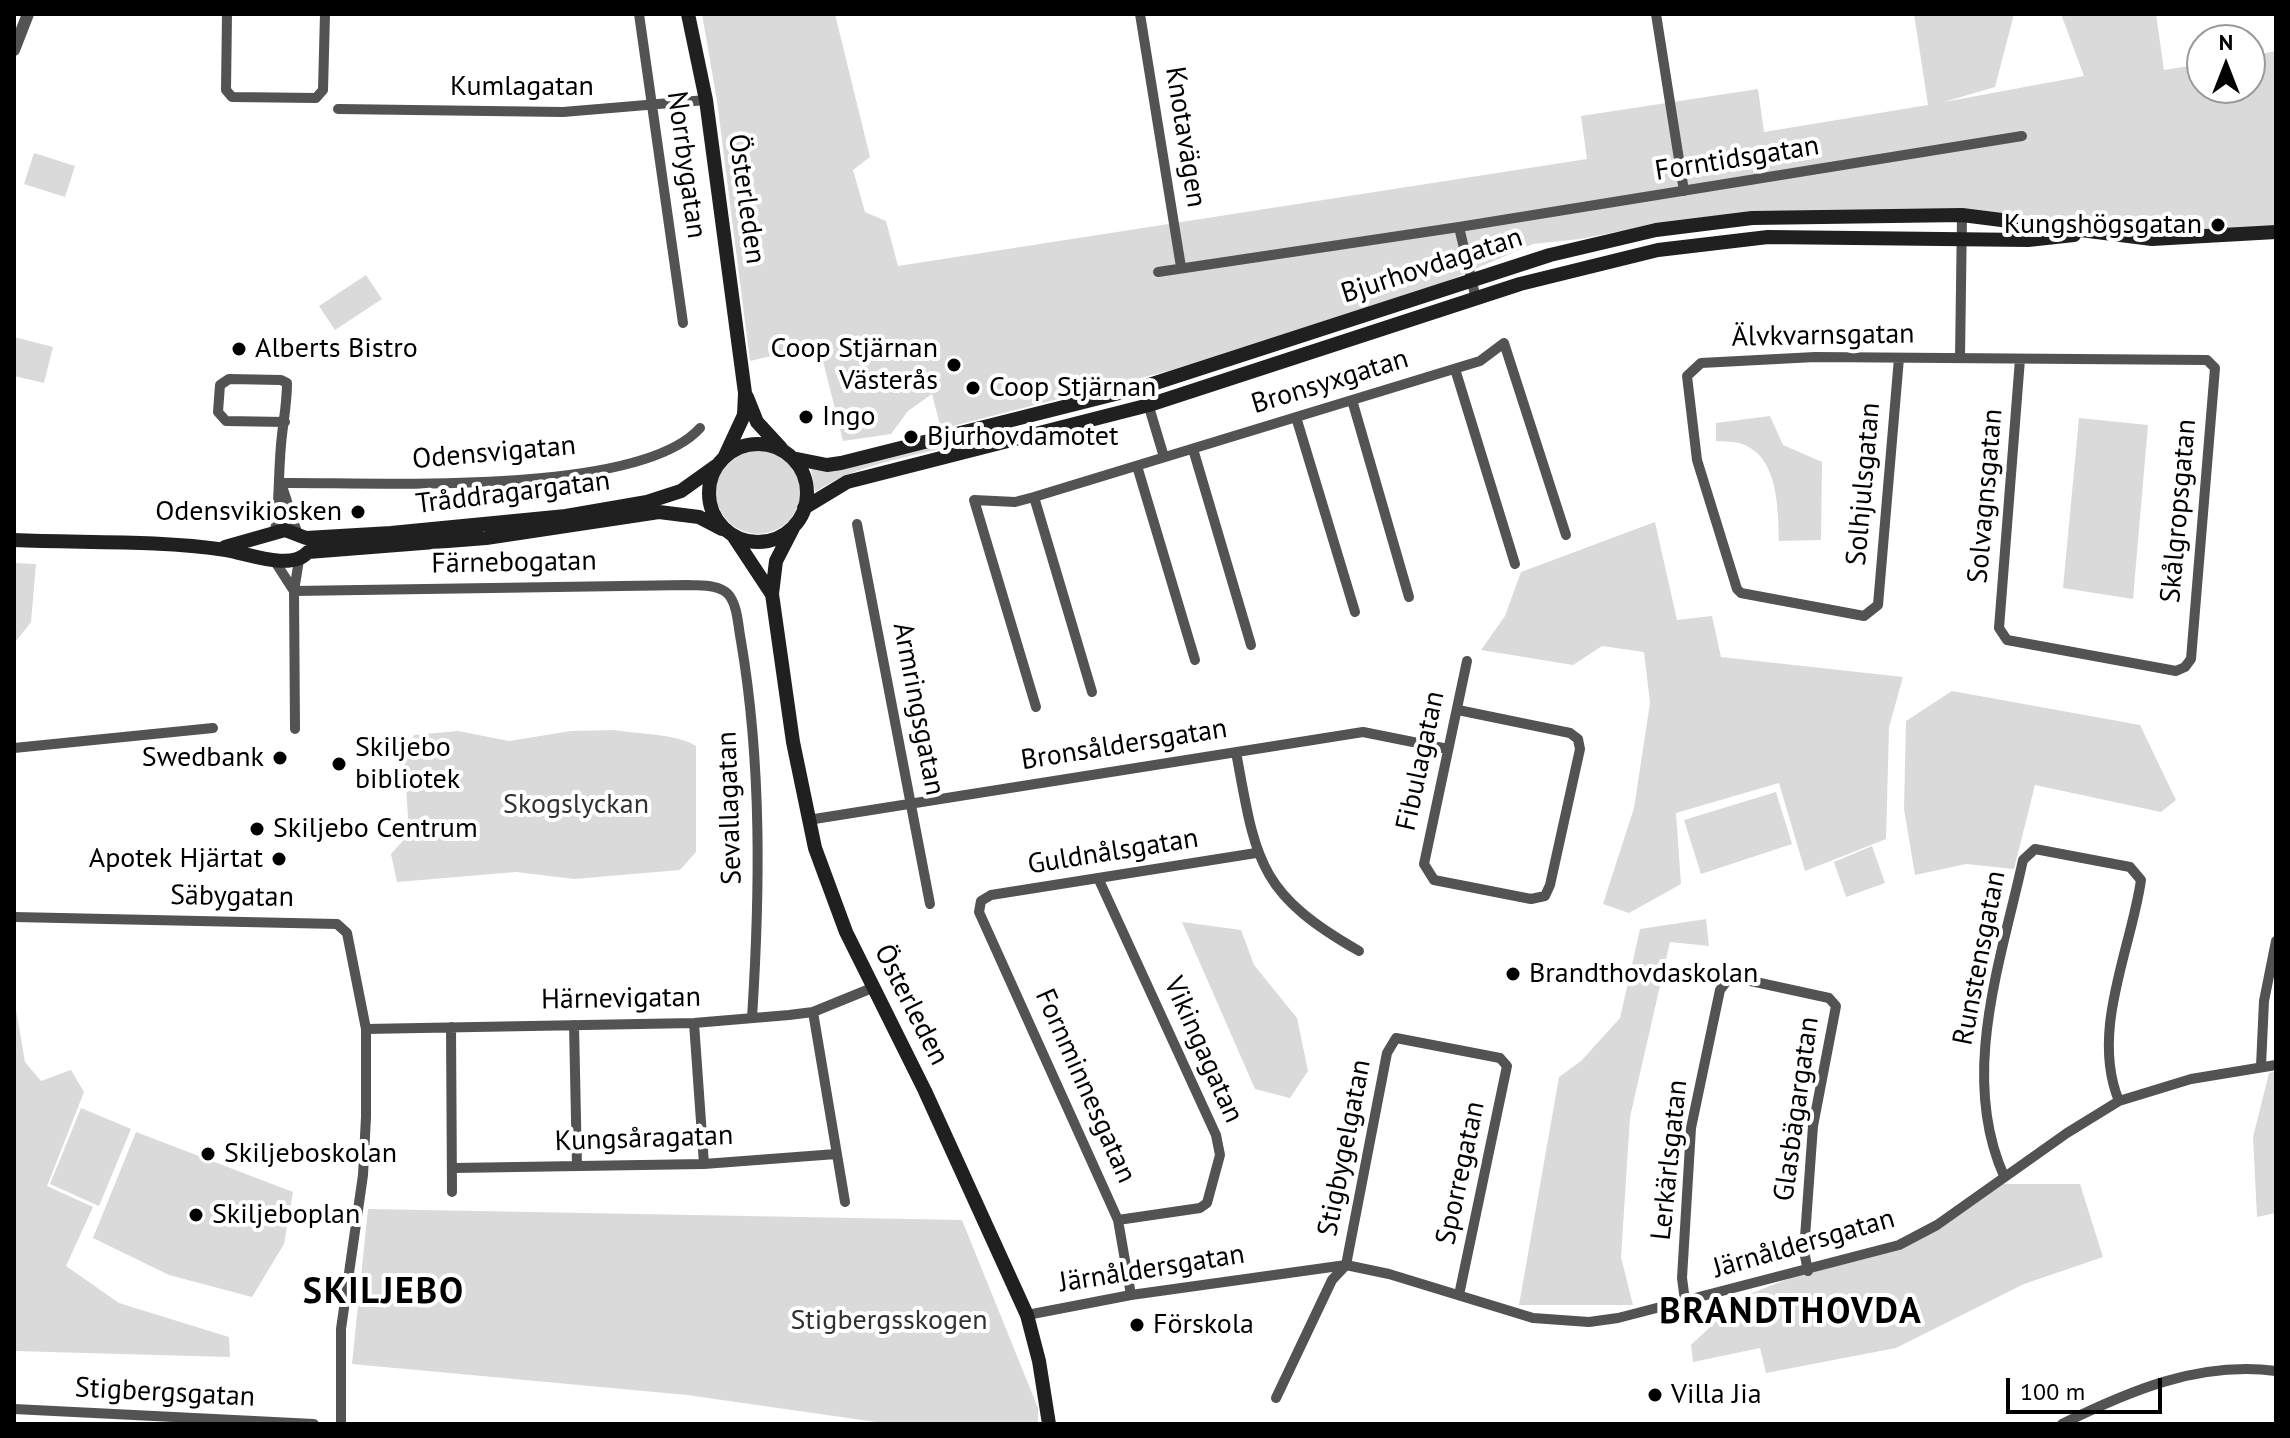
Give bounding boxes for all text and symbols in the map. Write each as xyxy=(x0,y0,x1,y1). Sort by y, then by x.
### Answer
north arrow xyxy=(2186,24,2266,104)
text: N xyxy=(2219,28,2233,56)
street label: Knotavägen xyxy=(1157,64,1213,210)
street label: Kumlagatan xyxy=(450,70,594,104)
street label: Norrbygatan xyxy=(659,89,713,241)
street label: Forntidsgatan xyxy=(1652,129,1822,189)
street label: Österleden xyxy=(720,132,772,266)
place label: Kungshögsgatan xyxy=(2004,208,2202,242)
marker: Kungshögsgatan xyxy=(2209,216,2227,234)
street label: Bjurhovdagatan xyxy=(1337,221,1527,311)
street label: Älvkvarnsgatan xyxy=(1731,318,1915,354)
place label: Alberts Bistro xyxy=(255,332,418,366)
place label: Coop Stjärnan Västerås xyxy=(771,332,938,398)
marker: Alberts Bistro xyxy=(230,340,248,358)
street label: Bronsyxgatan xyxy=(1248,342,1412,422)
marker: Coop Stjärnan Västerås xyxy=(945,356,963,374)
place label: Coop Stjärnan xyxy=(989,371,1156,405)
marker: Coop Stjärnan xyxy=(964,379,982,397)
place label: Ingo xyxy=(822,400,876,434)
street label: Solhjulsgatan xyxy=(1840,401,1888,567)
street label: Solvagnsgatan xyxy=(1962,407,2010,585)
marker: Ingo xyxy=(797,408,815,426)
street label: Skålgropsgatan xyxy=(2154,418,2204,604)
place label: Bjurhovdamotet xyxy=(927,420,1119,454)
marker: Bjurhovdamotet xyxy=(902,428,920,446)
street label: Odensvigatan xyxy=(411,429,577,477)
street label: Tråddragargatan xyxy=(414,464,612,522)
place label: Odensvikiosken xyxy=(155,495,342,529)
marker: Odensvikiosken xyxy=(349,503,367,521)
street label: Färnebogatan xyxy=(431,545,597,581)
street label: Armringsgatan xyxy=(885,620,951,798)
street label: Fibulagatan xyxy=(1390,688,1452,834)
street label: Bronsåldersgatan xyxy=(1019,712,1229,778)
place label: Skiljebo bibliotek xyxy=(355,731,460,797)
street label: Sevallagatan xyxy=(711,731,749,885)
place label: Swedbank xyxy=(142,741,264,775)
marker: Swedbank xyxy=(271,749,289,767)
marker: Skiljebo bibliotek xyxy=(330,755,348,773)
park label: Skogslyckan xyxy=(503,788,649,822)
place label: Skiljebo Centrum xyxy=(273,812,478,846)
marker: Skiljebo Centrum xyxy=(248,820,266,838)
street label: Guldnålsgatan xyxy=(1025,822,1201,882)
place label: Apotek Hjärtat xyxy=(89,842,263,876)
marker: Apotek Hjärtat xyxy=(270,850,288,868)
street label: Runstensgatan xyxy=(1947,868,2013,1048)
street label: Säbygatan xyxy=(170,879,294,915)
street label: Österleden xyxy=(866,939,956,1071)
place label: Brandthovdaskolan xyxy=(1529,957,1758,991)
marker: Brandthovdaskolan xyxy=(1504,965,1522,983)
street label: Vikingagatan xyxy=(1156,972,1250,1128)
street label: Härnevigatan xyxy=(541,981,701,1017)
street label: Fornminnesgatan xyxy=(1027,984,1143,1188)
street label: Glasbägargatan xyxy=(1767,1015,1827,1203)
street label: Stigbygelgatan xyxy=(1311,1057,1379,1239)
street label: Lerkärlsgatan xyxy=(1645,1078,1695,1242)
street label: Sporregatan xyxy=(1429,1098,1493,1248)
street label: Kungsåragatan xyxy=(554,1119,734,1159)
place label: Skiljeboskolan xyxy=(224,1137,397,1171)
marker: Skiljeboskolan xyxy=(199,1145,217,1163)
place label: Skiljeboplan xyxy=(212,1198,360,1232)
street label: Järnåldersgatan xyxy=(1709,1202,1899,1286)
marker: Skiljeboplan xyxy=(187,1206,205,1224)
street label: Järnåldersgatan xyxy=(1057,1238,1247,1300)
district label: SKILJEBO xyxy=(303,1271,465,1315)
district label: BRANDTHOVDA xyxy=(1659,1291,1923,1335)
park label: Stigbergsskogen xyxy=(790,1304,988,1338)
place label: Förskola xyxy=(1153,1308,1254,1342)
marker: Förskola xyxy=(1128,1316,1146,1334)
scale bar xyxy=(2010,1362,2166,1412)
street label: Stigbergsgatan xyxy=(74,1372,256,1414)
text: 100 m xyxy=(2020,1376,2085,1407)
place label: Villa Jia xyxy=(1671,1378,1762,1412)
marker: Villa Jia xyxy=(1646,1386,1664,1404)

